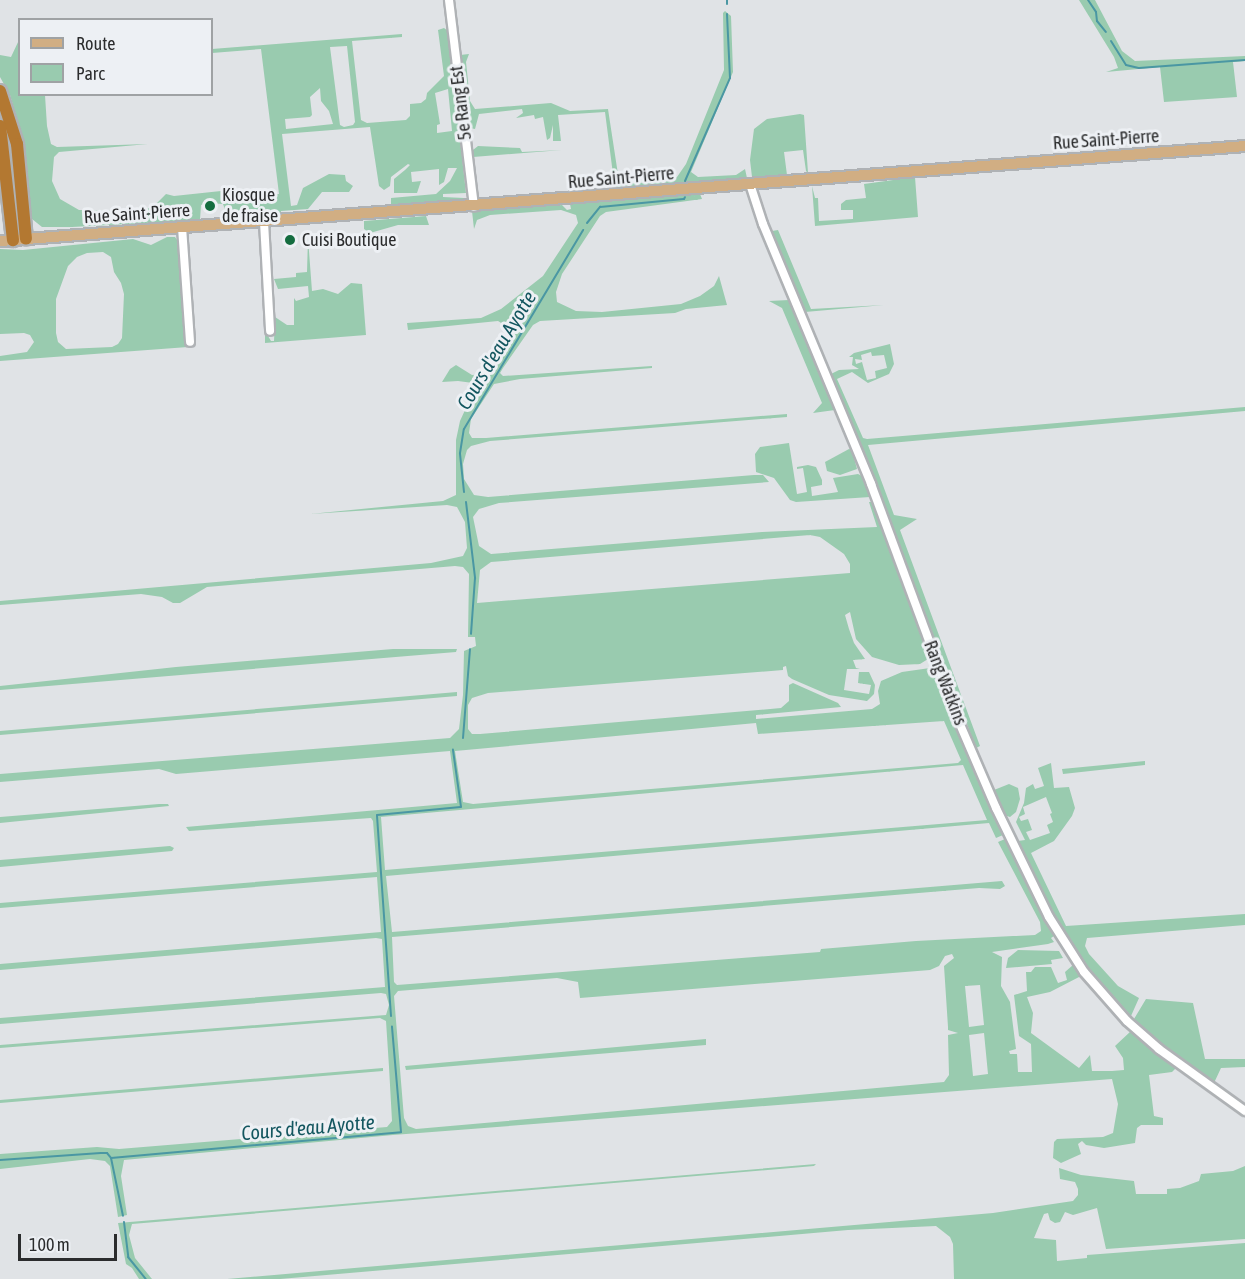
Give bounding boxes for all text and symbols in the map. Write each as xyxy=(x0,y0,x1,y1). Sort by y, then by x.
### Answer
legend xyxy=(18,18,213,96)
text: Route xyxy=(76,33,115,54)
text: Parc xyxy=(76,63,105,84)
street label: 5e Rang Est xyxy=(446,65,476,141)
street label: Rue Saint-Pierre xyxy=(1052,126,1160,154)
street label: Rue Saint-Pierre xyxy=(567,163,675,193)
place label: Kiosque de fraise xyxy=(222,185,278,228)
marker: Kiosque de fraise xyxy=(203,199,217,213)
street label: Rue Saint-Pierre xyxy=(83,200,191,228)
place label: Cuisi Boutique xyxy=(302,229,396,251)
marker: Cuisi Boutique xyxy=(283,233,297,247)
water label: Cours d'eau Ayotte xyxy=(451,287,541,413)
street label: Rang Watkins xyxy=(919,638,971,728)
water label: Cours d'eau Ayotte xyxy=(240,1109,376,1145)
scale bar xyxy=(21,1222,120,1260)
text: 100 m xyxy=(29,1234,70,1255)

